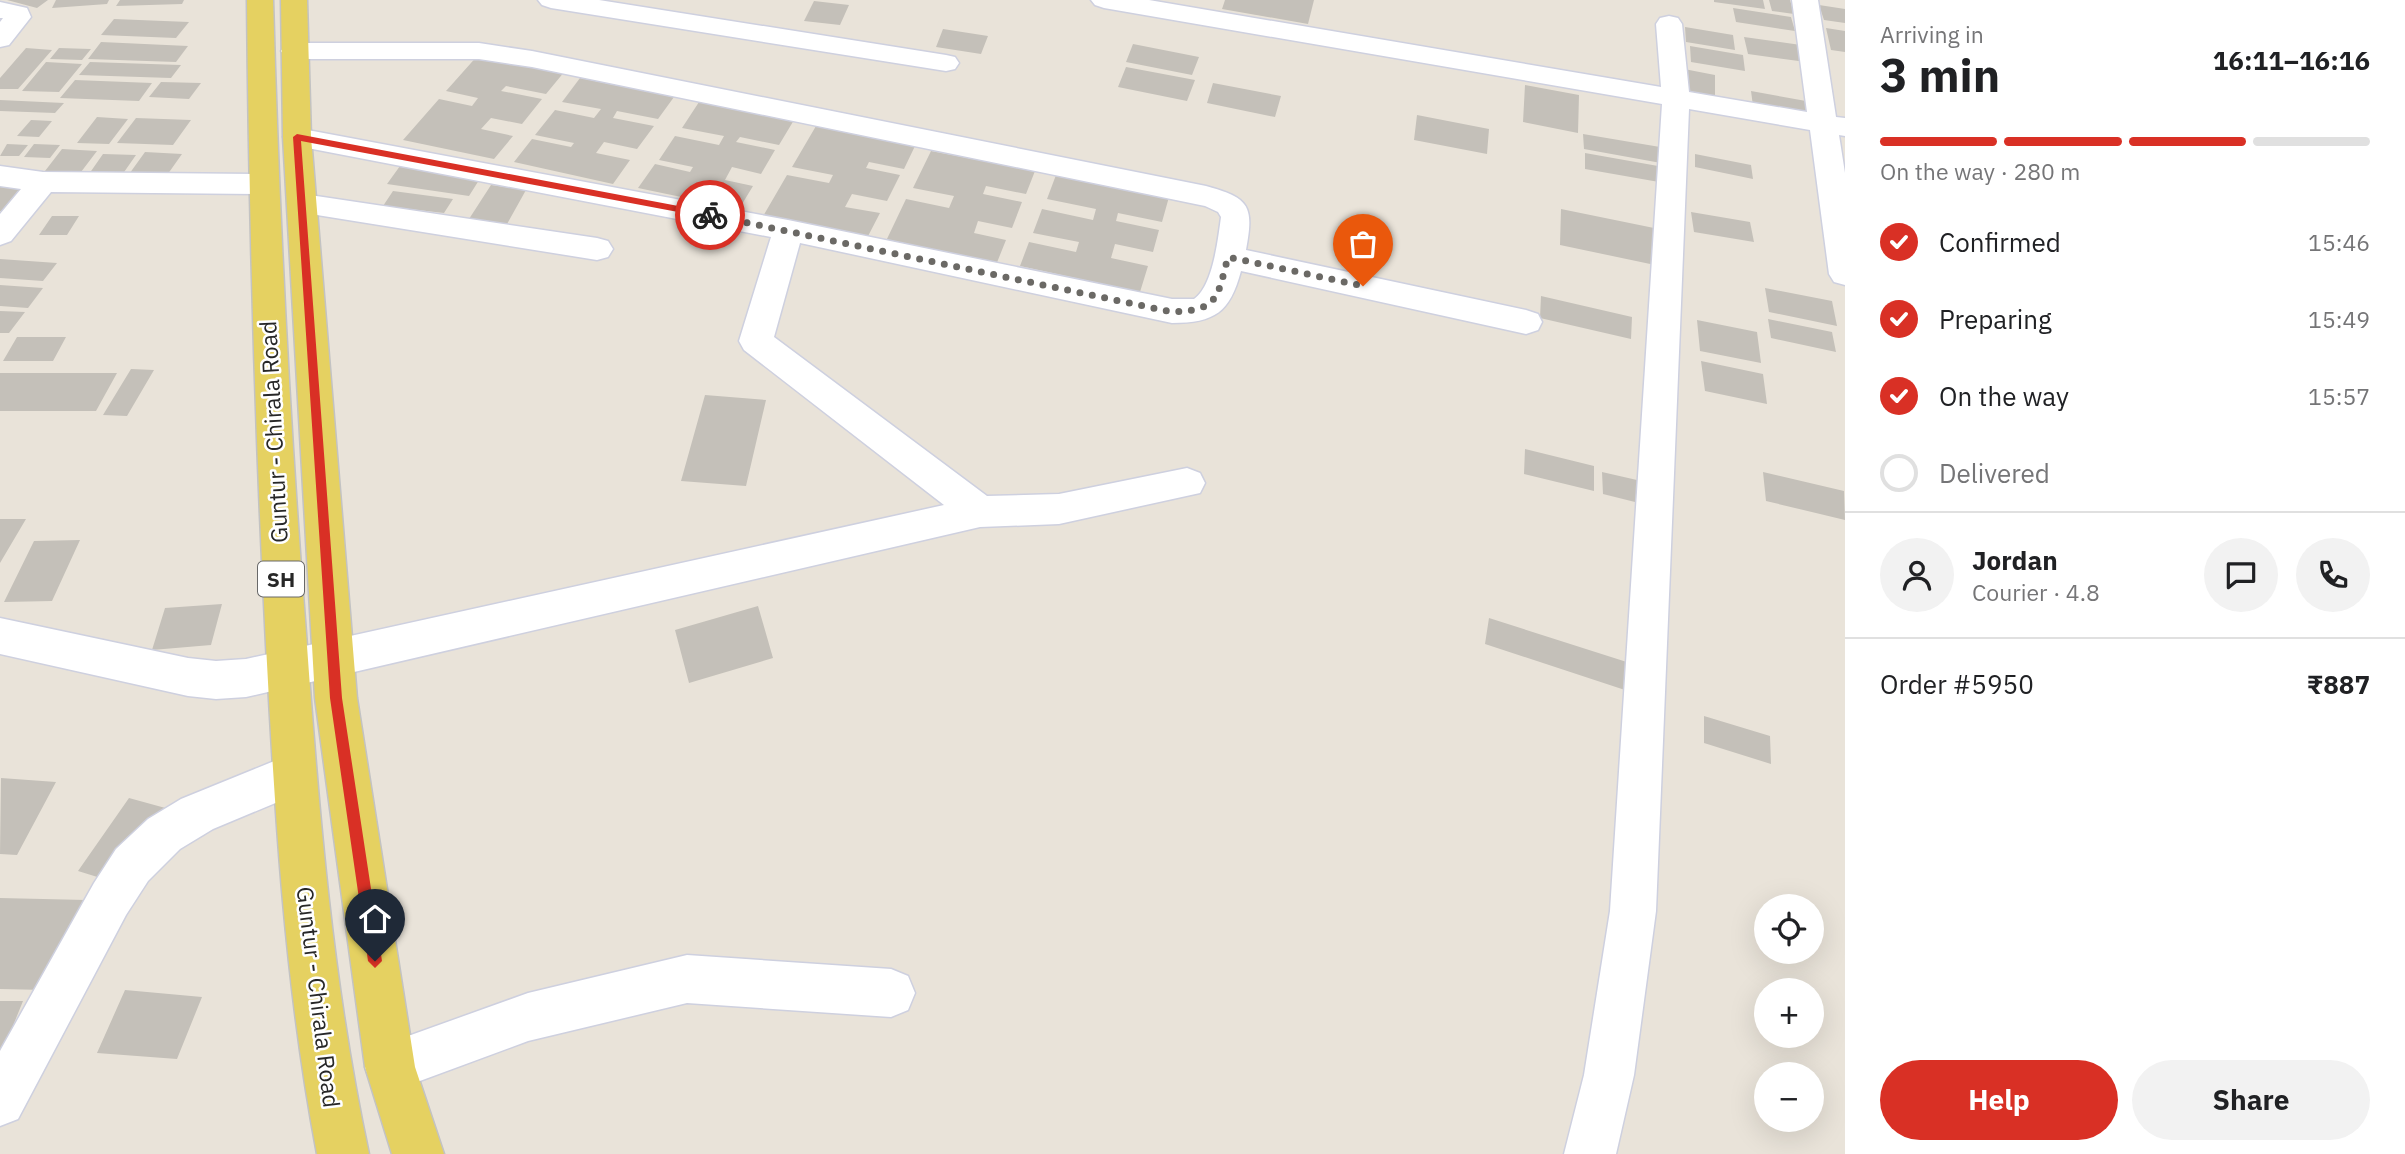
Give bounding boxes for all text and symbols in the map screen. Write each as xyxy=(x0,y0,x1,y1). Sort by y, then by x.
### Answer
text: Arriving in xyxy=(1880,19,1984,49)
text: 16:11–16:16 xyxy=(2213,43,2370,77)
text: 3 min xyxy=(1880,45,2000,105)
text: On the way · 280 m xyxy=(1880,156,2080,186)
courier xyxy=(675,180,745,250)
icon: bike xyxy=(691,196,729,234)
pin xyxy=(1333,214,1393,286)
icon: check xyxy=(1880,223,1918,261)
icon: bag xyxy=(1344,225,1382,263)
text: Confirmed xyxy=(1939,225,2061,259)
text: 15:46 xyxy=(2308,227,2370,257)
icon: check xyxy=(1880,300,1918,338)
text: Preparing xyxy=(1939,302,2052,336)
text: 15:49 xyxy=(2308,304,2370,334)
street label: Guntur - Chirala Road xyxy=(252,320,294,544)
icon: check xyxy=(1880,377,1918,415)
text: On the way xyxy=(1939,379,2069,413)
text: 15:57 xyxy=(2308,381,2370,411)
text: Delivered xyxy=(1939,456,2050,490)
button: person xyxy=(1880,538,1954,612)
button: chat xyxy=(2204,538,2278,612)
button: phone xyxy=(2296,538,2370,612)
text: Jordan xyxy=(1972,543,2058,577)
road number: SH xyxy=(258,562,304,596)
text: Courier · 4.8 xyxy=(1972,577,2100,607)
text: Order #5950 xyxy=(1880,667,2034,701)
text: ₹887 xyxy=(2307,667,2370,701)
street label: Guntur - Chirala Road xyxy=(291,885,347,1109)
pin xyxy=(345,889,405,961)
map controls xyxy=(1754,894,1824,1132)
button: locate xyxy=(1754,894,1824,964)
icon: home xyxy=(356,900,394,938)
button: + xyxy=(1754,978,1824,1048)
button: Help xyxy=(1880,1060,2118,1140)
button: Share xyxy=(2132,1060,2370,1140)
button: − xyxy=(1754,1062,1824,1132)

